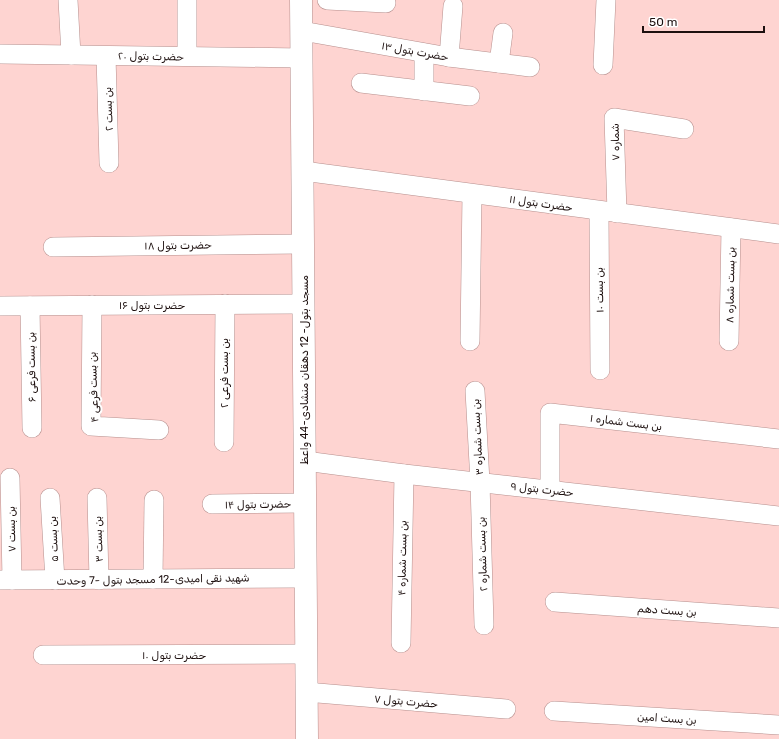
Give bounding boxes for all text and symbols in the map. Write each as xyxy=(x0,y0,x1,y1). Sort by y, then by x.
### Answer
scale bar xyxy=(643,8,764,34)
text: 50 m xyxy=(649,15,677,29)
street label: حضرت بتول ۱۳ xyxy=(380,39,450,65)
street label: حضرت بتول ۲۰ xyxy=(118,49,184,65)
street label: بن بست ۲ xyxy=(101,87,116,131)
street label: شماره ۷ xyxy=(609,123,622,161)
street label: حضرت بتول ۱۱ xyxy=(508,193,574,215)
street label: حضرت بتول ۱۸ xyxy=(144,238,212,254)
street label: بن بست شماره ۸ xyxy=(723,247,738,323)
street label: بن بست ۱۰ xyxy=(593,267,606,313)
street label: مسجد بتول- 12 دهقان منشادی-44 واعظ xyxy=(298,275,312,465)
street label: حضرت بتول ۱۶ xyxy=(119,299,186,313)
street label: بن بست فرعی ۶ xyxy=(24,332,39,402)
street label: بن بست فرعی ۲ xyxy=(218,338,231,408)
street label: بن بست فرعی ۴ xyxy=(86,351,101,423)
street label: بن بست شماره ۳ xyxy=(469,398,486,476)
street label: بن بست شماره ۱ xyxy=(589,412,663,433)
street label: حضرت بتول ۹ xyxy=(510,480,575,500)
street label: حضرت بتول ۱۴ xyxy=(224,497,292,513)
street label: بن بست ۷ xyxy=(5,506,18,552)
street label: بن بست ۵ xyxy=(46,516,61,562)
street label: بن بست ۳ xyxy=(91,516,106,562)
street label: بن بست شماره ۲ xyxy=(475,516,490,592)
street label: بن بست شماره ۴ xyxy=(395,520,410,596)
street label: شهید نقی امیدی-12 مسجد بتول -7 وحدت xyxy=(56,571,250,589)
street label: بن بست دهم xyxy=(637,602,697,620)
street label: حضرت بتول ۱۰ xyxy=(142,649,206,663)
street label: حضرت بتول ۷ xyxy=(373,692,439,712)
street label: بن بست امین xyxy=(637,710,697,727)

